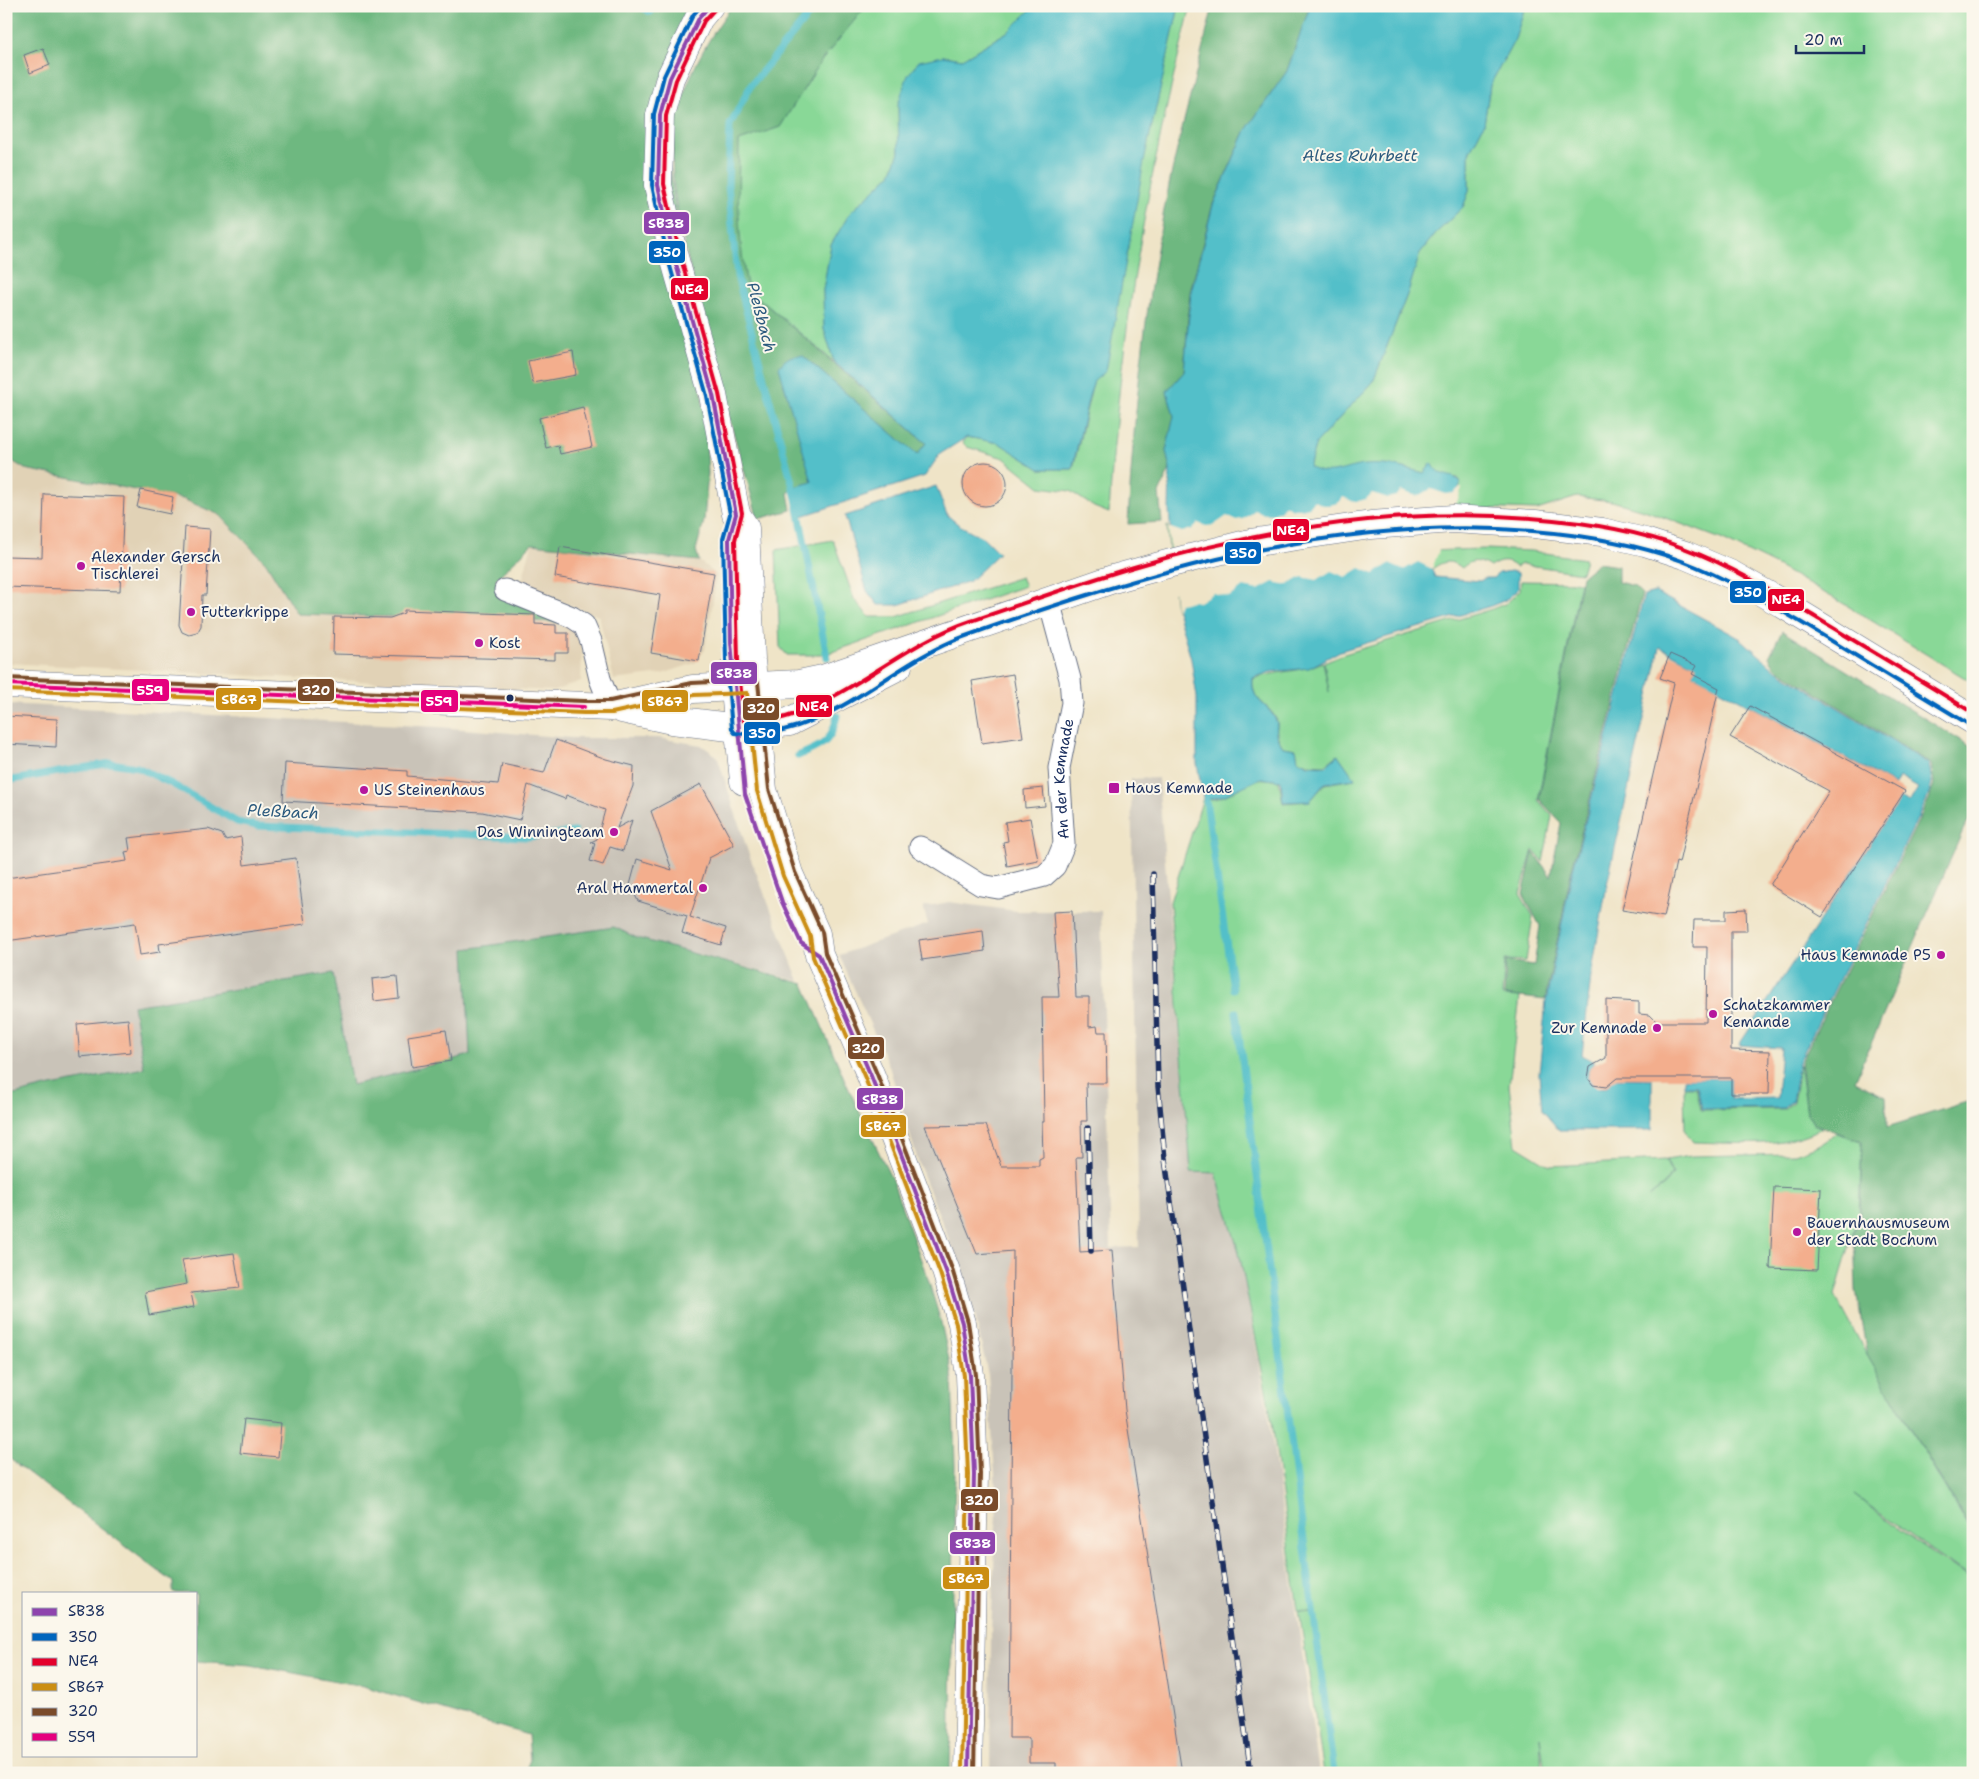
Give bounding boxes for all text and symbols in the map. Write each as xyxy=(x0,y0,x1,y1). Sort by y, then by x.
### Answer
scale bar xyxy=(1796,22,1864,54)
text: 20 m xyxy=(1804,30,1843,50)
water label: Altes Ruhrbett xyxy=(1303,145,1417,166)
line badge: SB38 xyxy=(643,211,690,235)
text: SB38 xyxy=(648,214,684,232)
line badge: 350 xyxy=(648,240,686,264)
text: 350 xyxy=(653,243,681,261)
line badge: NE4 xyxy=(670,277,709,301)
text: NE4 xyxy=(674,280,704,298)
water label: Pleßbach xyxy=(742,280,781,354)
line badge: NE4 xyxy=(1272,518,1310,542)
text: NE4 xyxy=(1276,521,1306,539)
line badge: 350 xyxy=(1224,541,1262,565)
text: 350 xyxy=(1229,544,1257,562)
place label: Alexander Gersch Tischlerei xyxy=(91,547,221,584)
marker: Alexander Gersch Tischlerei xyxy=(75,560,87,572)
line badge: 350 xyxy=(1729,580,1767,604)
text: 350 xyxy=(1734,583,1762,601)
line badge: NE4 xyxy=(1767,588,1805,612)
text: NE4 xyxy=(1771,590,1801,608)
place label: Futterkrippe xyxy=(201,602,289,622)
marker: Futterkrippe xyxy=(185,606,197,618)
place label: Kost xyxy=(489,633,521,653)
marker: Kost xyxy=(473,637,485,649)
line badge: SB38 xyxy=(710,661,758,685)
text: SB38 xyxy=(716,664,752,682)
line badge: 559 xyxy=(131,678,170,702)
line badge: 320 xyxy=(297,678,335,702)
text: 559 xyxy=(137,681,163,699)
text: 320 xyxy=(302,681,331,699)
line badge: SB67 xyxy=(215,687,262,711)
line badge: 559 xyxy=(420,689,459,713)
line badge: SB67 xyxy=(641,689,689,713)
text: SB67 xyxy=(221,690,257,708)
text: 559 xyxy=(426,692,452,710)
text: SB67 xyxy=(647,692,683,710)
unlabelled marker xyxy=(505,693,515,703)
line badge: NE4 xyxy=(795,694,833,718)
line badge: 320 xyxy=(742,697,780,721)
text: NE4 xyxy=(799,697,829,715)
text: 320 xyxy=(747,699,776,717)
street label: An der Kemnade xyxy=(1049,717,1079,840)
line badge: 350 xyxy=(743,721,781,745)
text: 350 xyxy=(748,724,776,742)
place label: Haus Kemnade xyxy=(1125,778,1233,798)
place label: US Steinenhaus xyxy=(374,780,485,800)
marker: Haus Kemnade xyxy=(1107,781,1121,795)
marker: US Steinenhaus xyxy=(358,784,370,796)
water label: Pleßbach xyxy=(247,799,319,824)
place label: Das Winningteam xyxy=(477,822,604,842)
marker: Das Winningteam xyxy=(608,826,620,838)
place label: Aral Hammertal xyxy=(577,878,693,898)
marker: Aral Hammertal xyxy=(697,882,709,894)
place label: Haus Kemnade P5 xyxy=(1800,945,1931,965)
marker: Haus Kemnade P5 xyxy=(1935,949,1947,961)
place label: Schatzkammer Kemande xyxy=(1723,995,1830,1032)
marker: Schatzkammer Kemande xyxy=(1707,1008,1719,1020)
place label: Zur Kemnade xyxy=(1551,1018,1647,1038)
marker: Zur Kemnade xyxy=(1651,1022,1663,1034)
line badge: 320 xyxy=(847,1036,885,1060)
text: 320 xyxy=(852,1039,881,1057)
line badge: SB38 xyxy=(856,1087,904,1111)
text: SB38 xyxy=(862,1090,898,1108)
line badge: SB67 xyxy=(860,1114,907,1138)
text: SB67 xyxy=(865,1117,901,1135)
place label: Bauernhausmuseum der Stadt Bochum xyxy=(1807,1213,1950,1250)
marker: Bauernhausmuseum der Stadt Bochum xyxy=(1791,1226,1803,1238)
line badge: 320 xyxy=(960,1488,999,1512)
text: 320 xyxy=(965,1491,994,1509)
line badge: SB38 xyxy=(949,1531,996,1555)
text: SB38 xyxy=(955,1534,991,1552)
line badge: SB67 xyxy=(942,1566,990,1590)
text: SB67 xyxy=(948,1569,984,1587)
legend xyxy=(22,1592,198,1756)
text: SB38 xyxy=(68,1601,105,1621)
text: 350 xyxy=(68,1627,98,1647)
text: NE4 xyxy=(68,1651,98,1671)
text: SB67 xyxy=(68,1677,105,1697)
text: 320 xyxy=(68,1701,98,1721)
text: 559 xyxy=(68,1727,96,1747)

